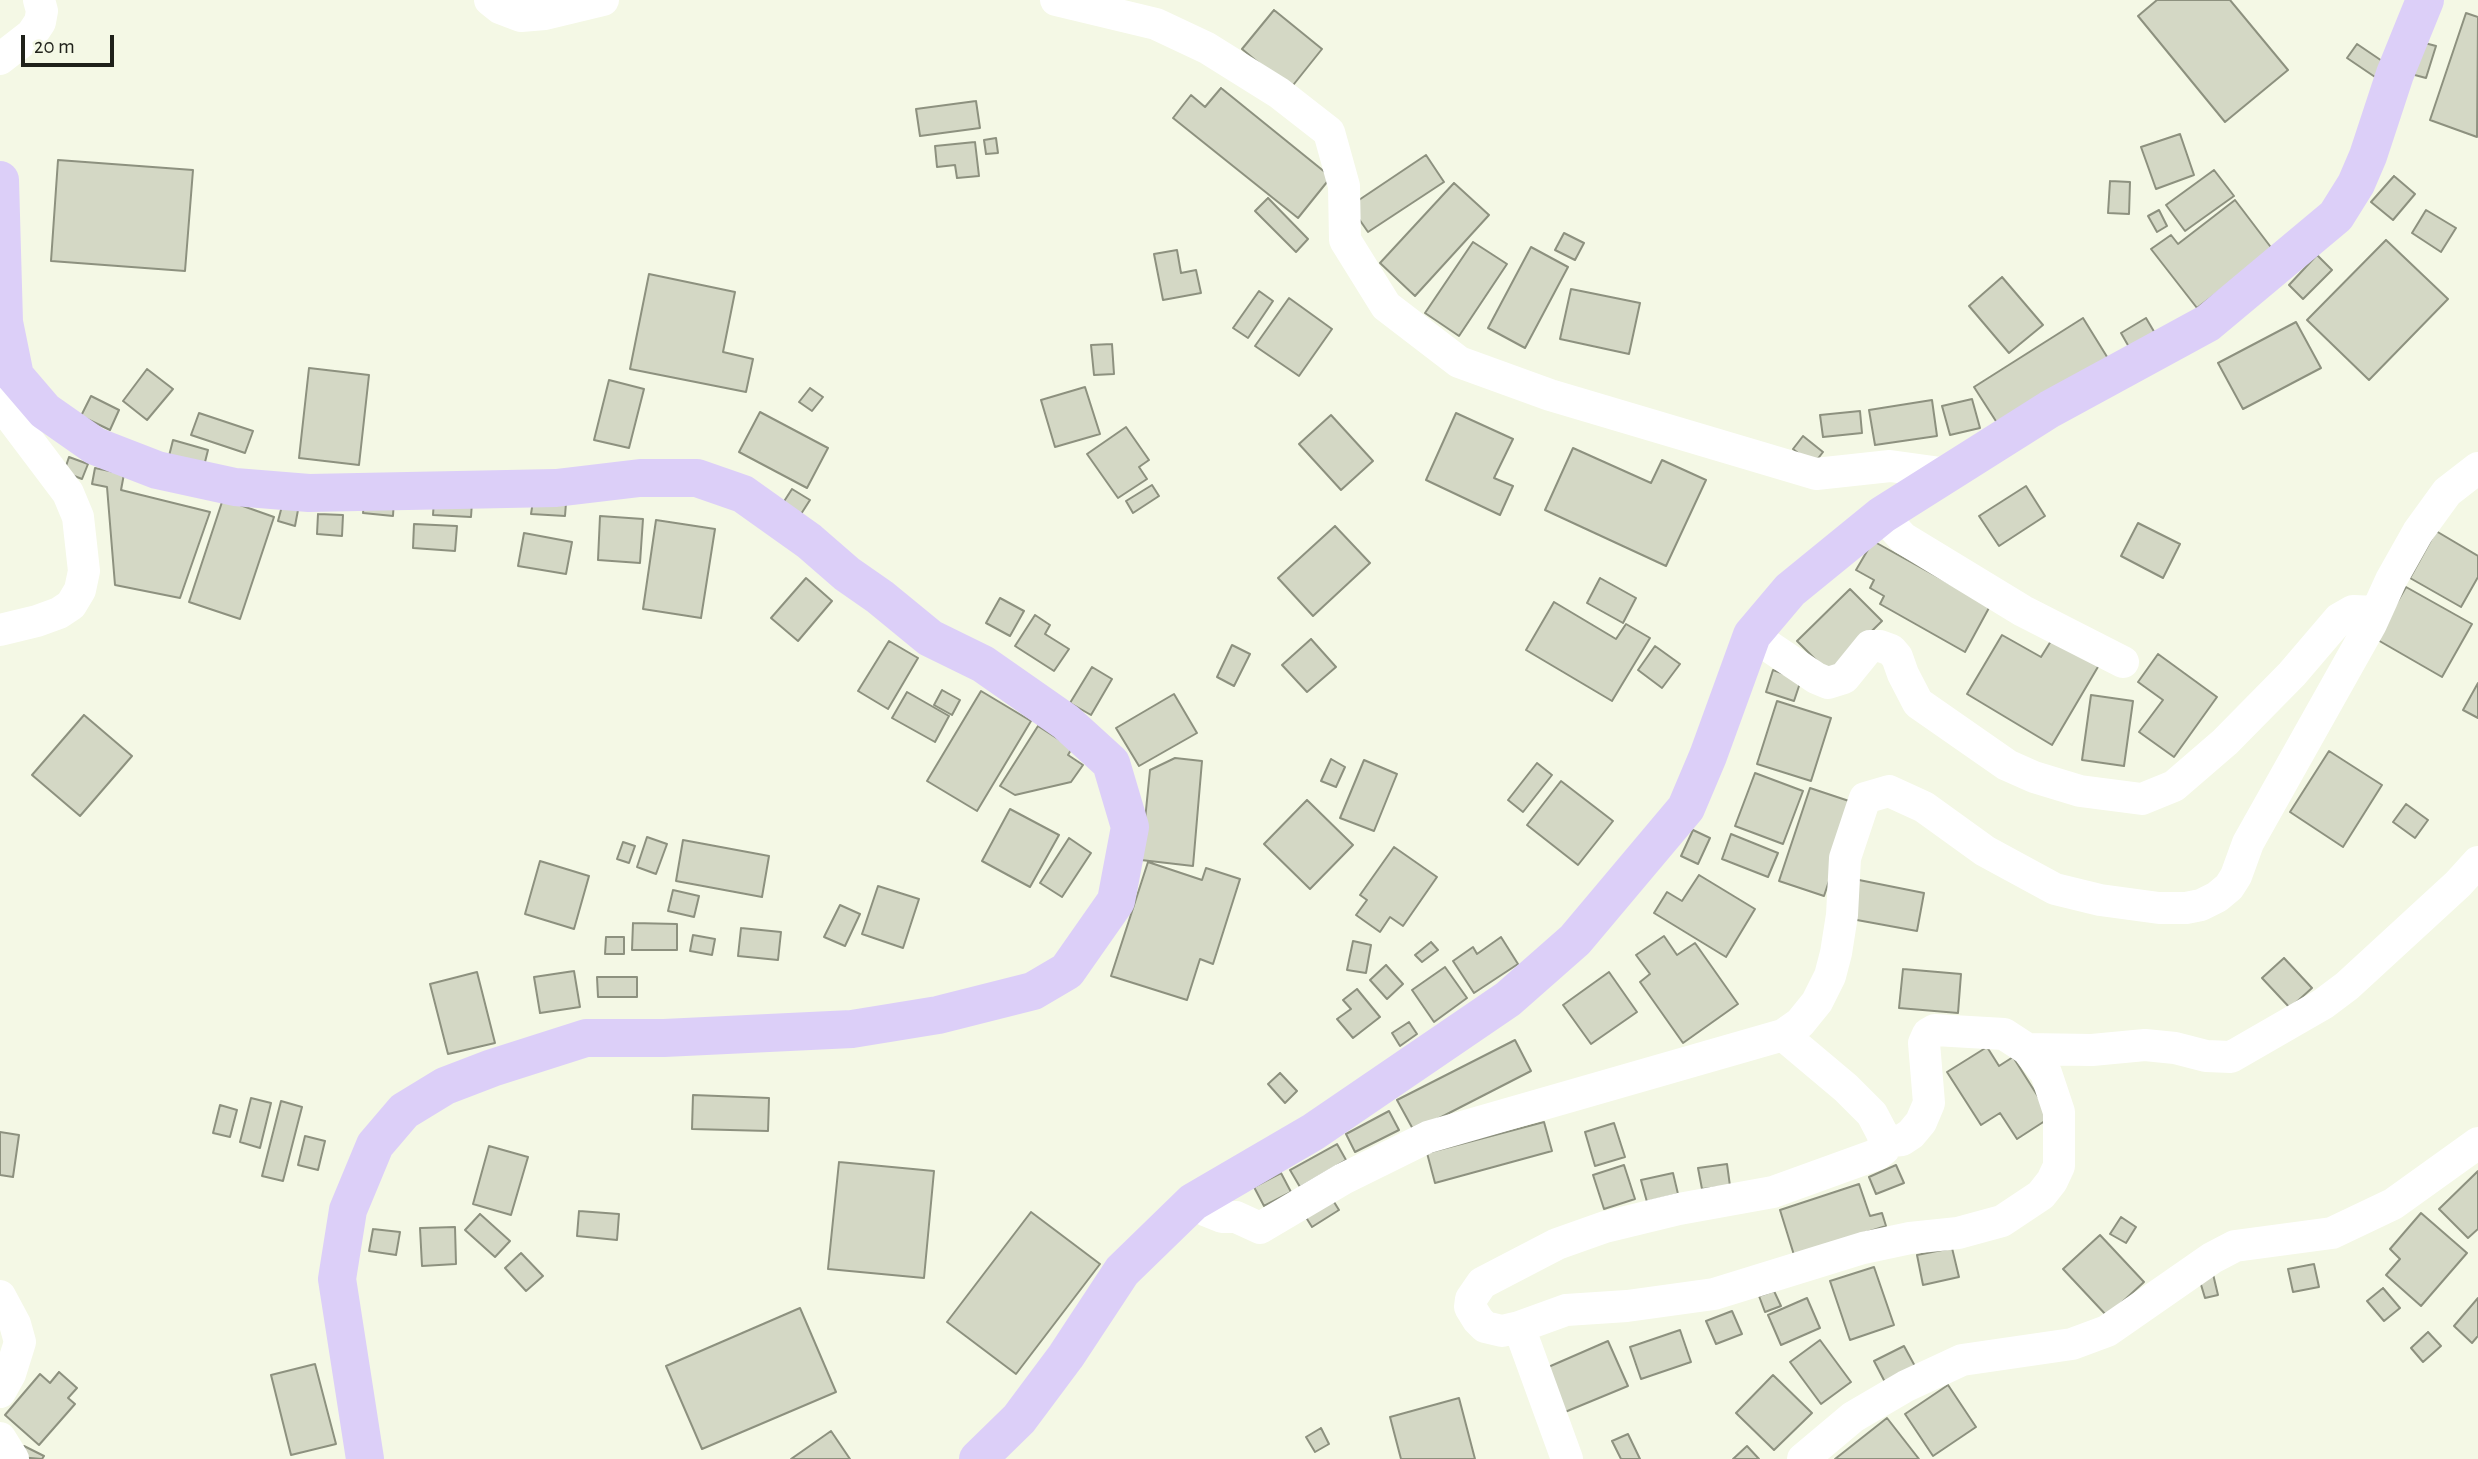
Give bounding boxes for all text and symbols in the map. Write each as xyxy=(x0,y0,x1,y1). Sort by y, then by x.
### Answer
scale bar xyxy=(24,21,117,65)
text: 20 m xyxy=(34,36,75,57)

